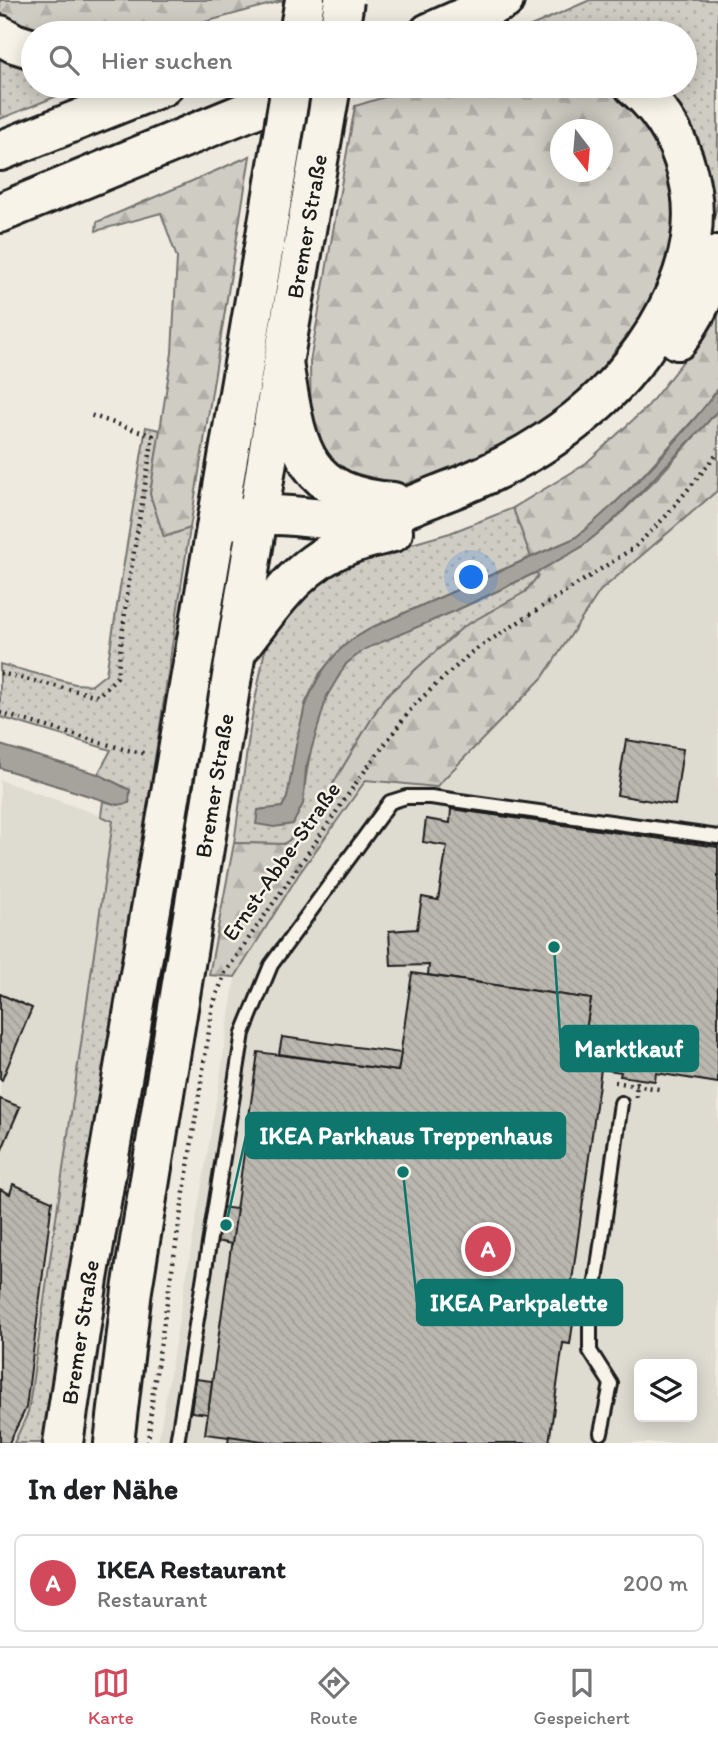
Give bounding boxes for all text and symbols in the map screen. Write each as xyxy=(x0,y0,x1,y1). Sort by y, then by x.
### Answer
search box xyxy=(21,21,697,98)
icon: search xyxy=(45,41,83,79)
text: Hier suchen xyxy=(101,44,233,76)
north arrow xyxy=(550,119,613,182)
street label: Bremer Straße xyxy=(280,152,333,301)
your location xyxy=(454,560,488,594)
street label: Bremer Straße xyxy=(189,711,240,860)
street label: Ernst-Abbe-Straße xyxy=(216,776,346,946)
callout: Marktkauf xyxy=(561,1026,698,1071)
text: Marktkauf xyxy=(575,1034,684,1063)
callout: IKEA Parkhaus Treppenhaus xyxy=(246,1113,565,1158)
text: IKEA Parkhaus Treppenhaus xyxy=(259,1121,553,1151)
pin: A xyxy=(465,1223,511,1275)
street label: Bremer Straße xyxy=(55,1258,105,1407)
callout: IKEA Parkpalette xyxy=(417,1280,622,1325)
text: IKEA Parkpalette xyxy=(430,1288,608,1318)
map controls xyxy=(634,1359,697,1422)
button: layers xyxy=(634,1359,697,1422)
text: In der Nähe xyxy=(28,1470,178,1507)
text: IKEA Restaurant xyxy=(97,1553,286,1585)
text: A xyxy=(46,1569,60,1597)
text: 200 m xyxy=(623,1569,688,1597)
text: Restaurant xyxy=(97,1585,207,1613)
tab: Karte xyxy=(88,1664,134,1729)
tab: Route xyxy=(310,1664,358,1729)
tab: Gespeichert xyxy=(534,1664,630,1729)

